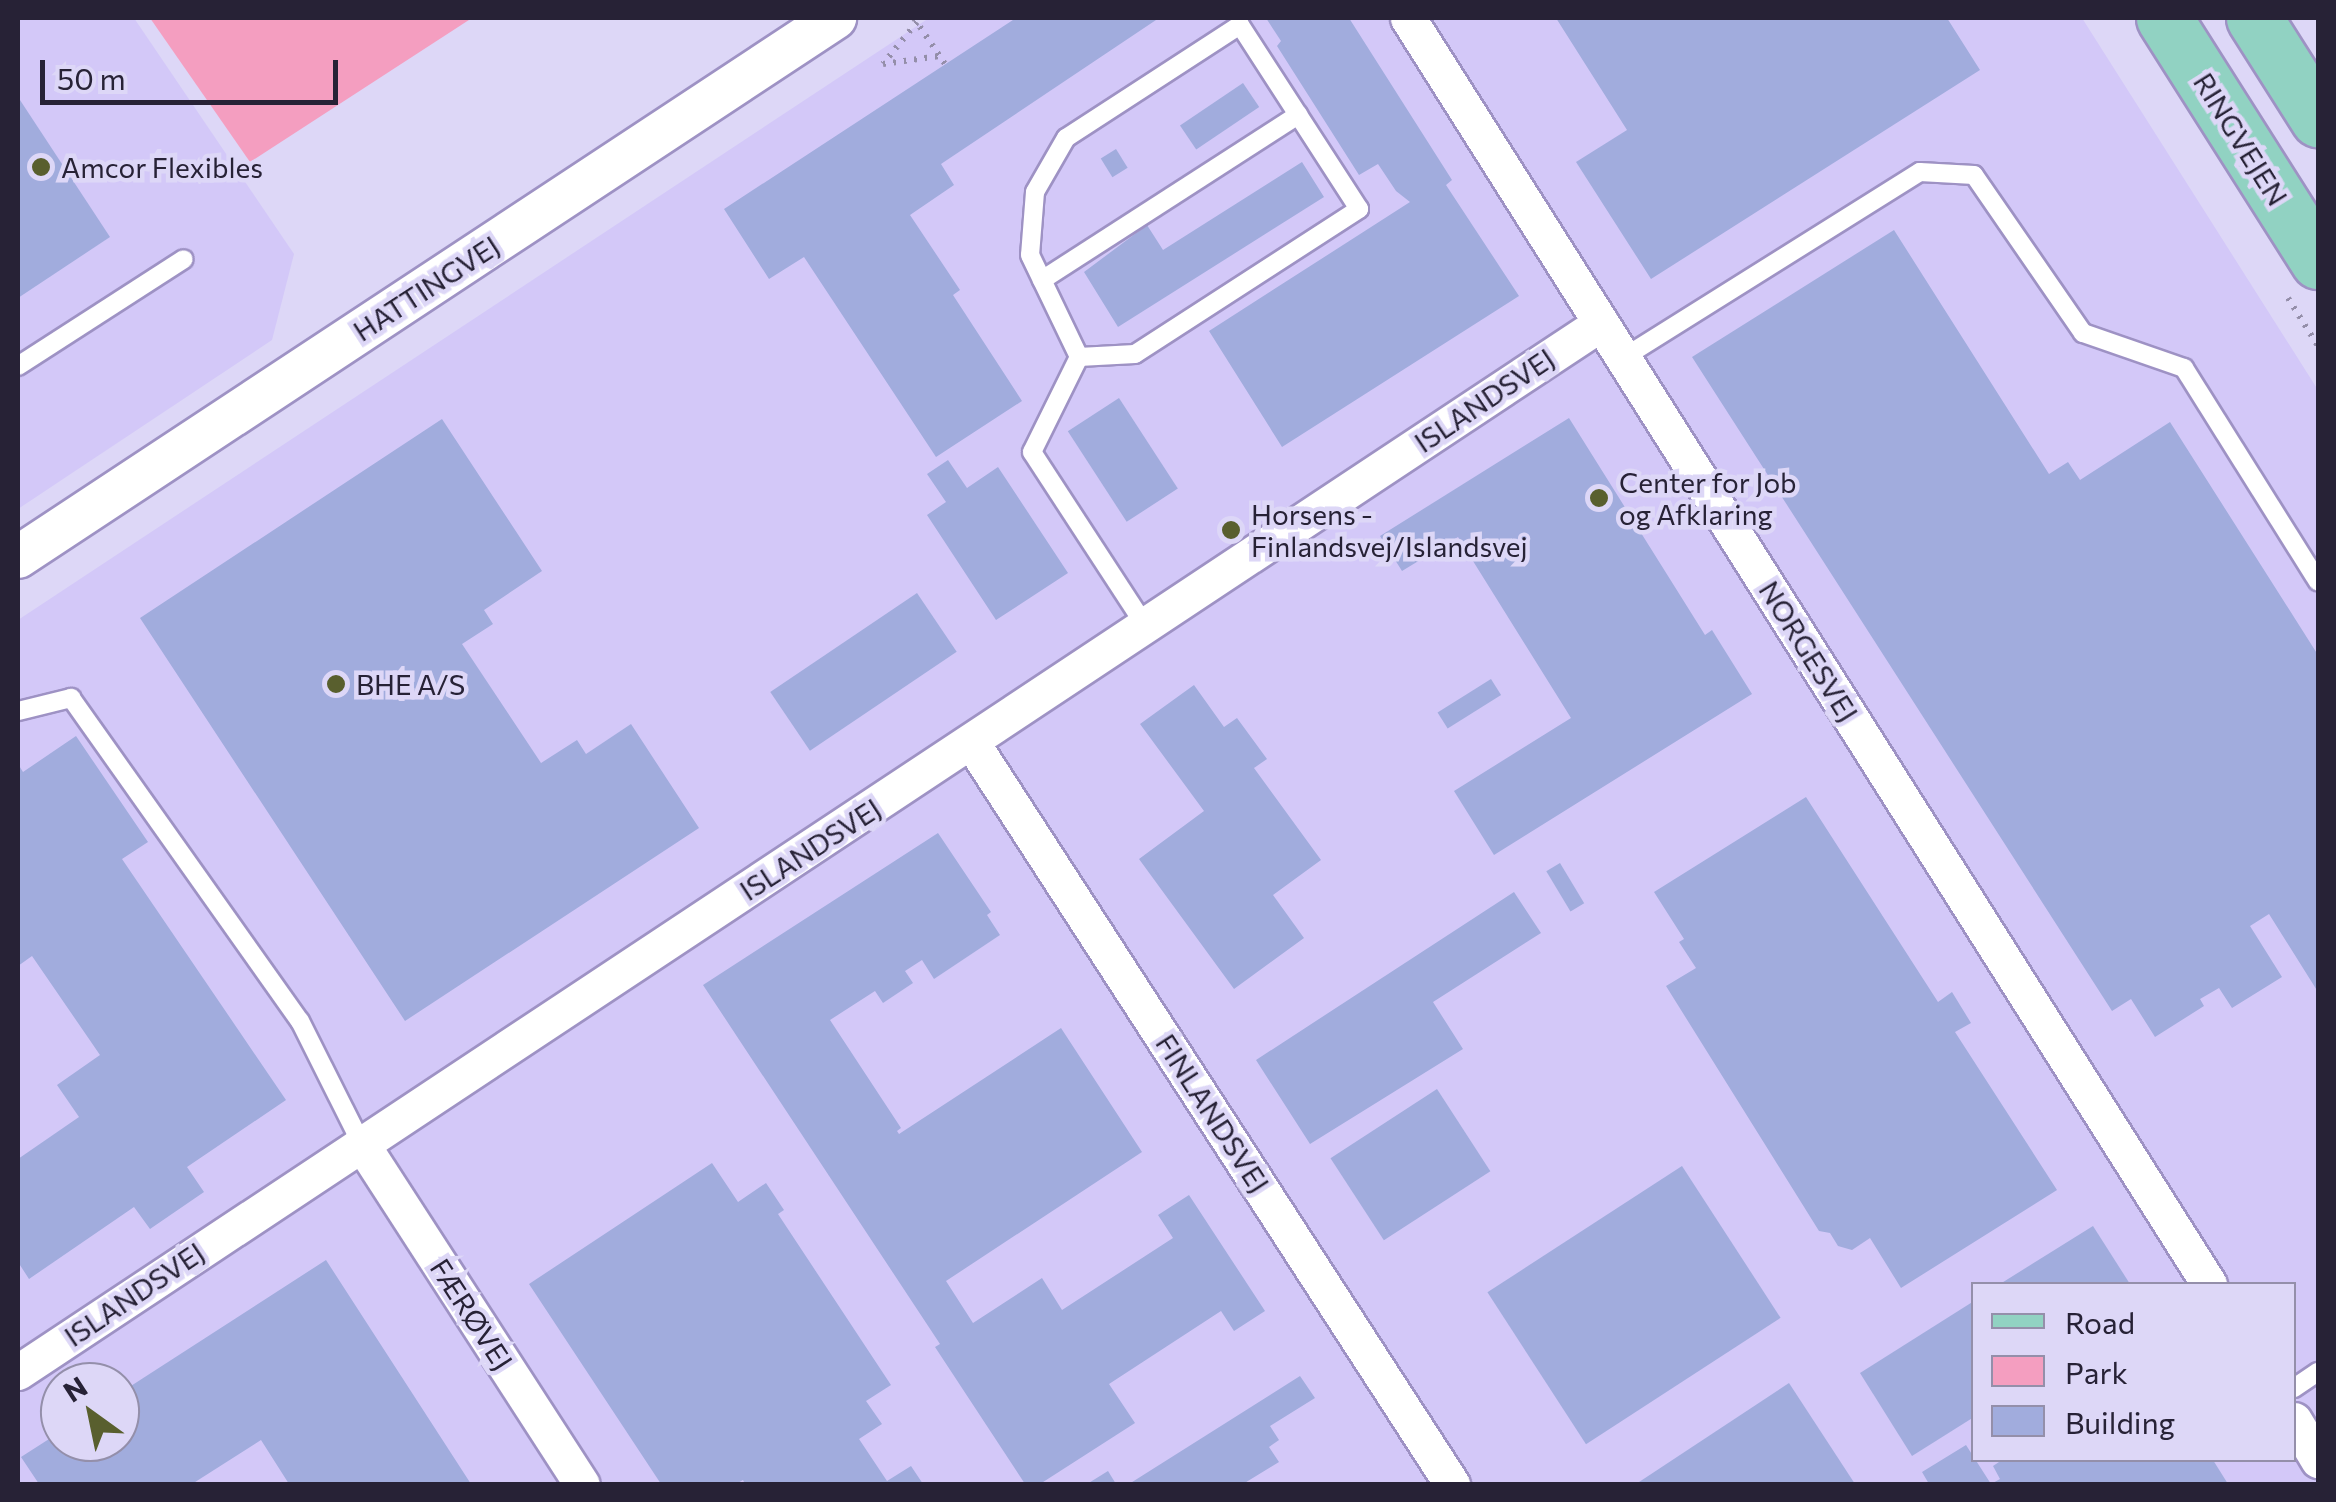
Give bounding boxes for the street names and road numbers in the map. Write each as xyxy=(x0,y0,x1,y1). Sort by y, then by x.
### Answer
street label: RINGVEJEN xyxy=(2187,67,2295,211)
street label: HATTINGVEJ xyxy=(347,228,505,348)
street label: ISLANDSVEJ xyxy=(1408,341,1560,459)
street label: NORGESVEJ xyxy=(1753,575,1865,727)
street label: ISLANDSVEJ xyxy=(733,791,887,907)
street label: FINLANDSVEJ xyxy=(1149,1028,1277,1198)
street label: ISLANDSVEJ xyxy=(58,1235,210,1353)
street label: FÆRØVEJ xyxy=(424,1252,520,1376)

